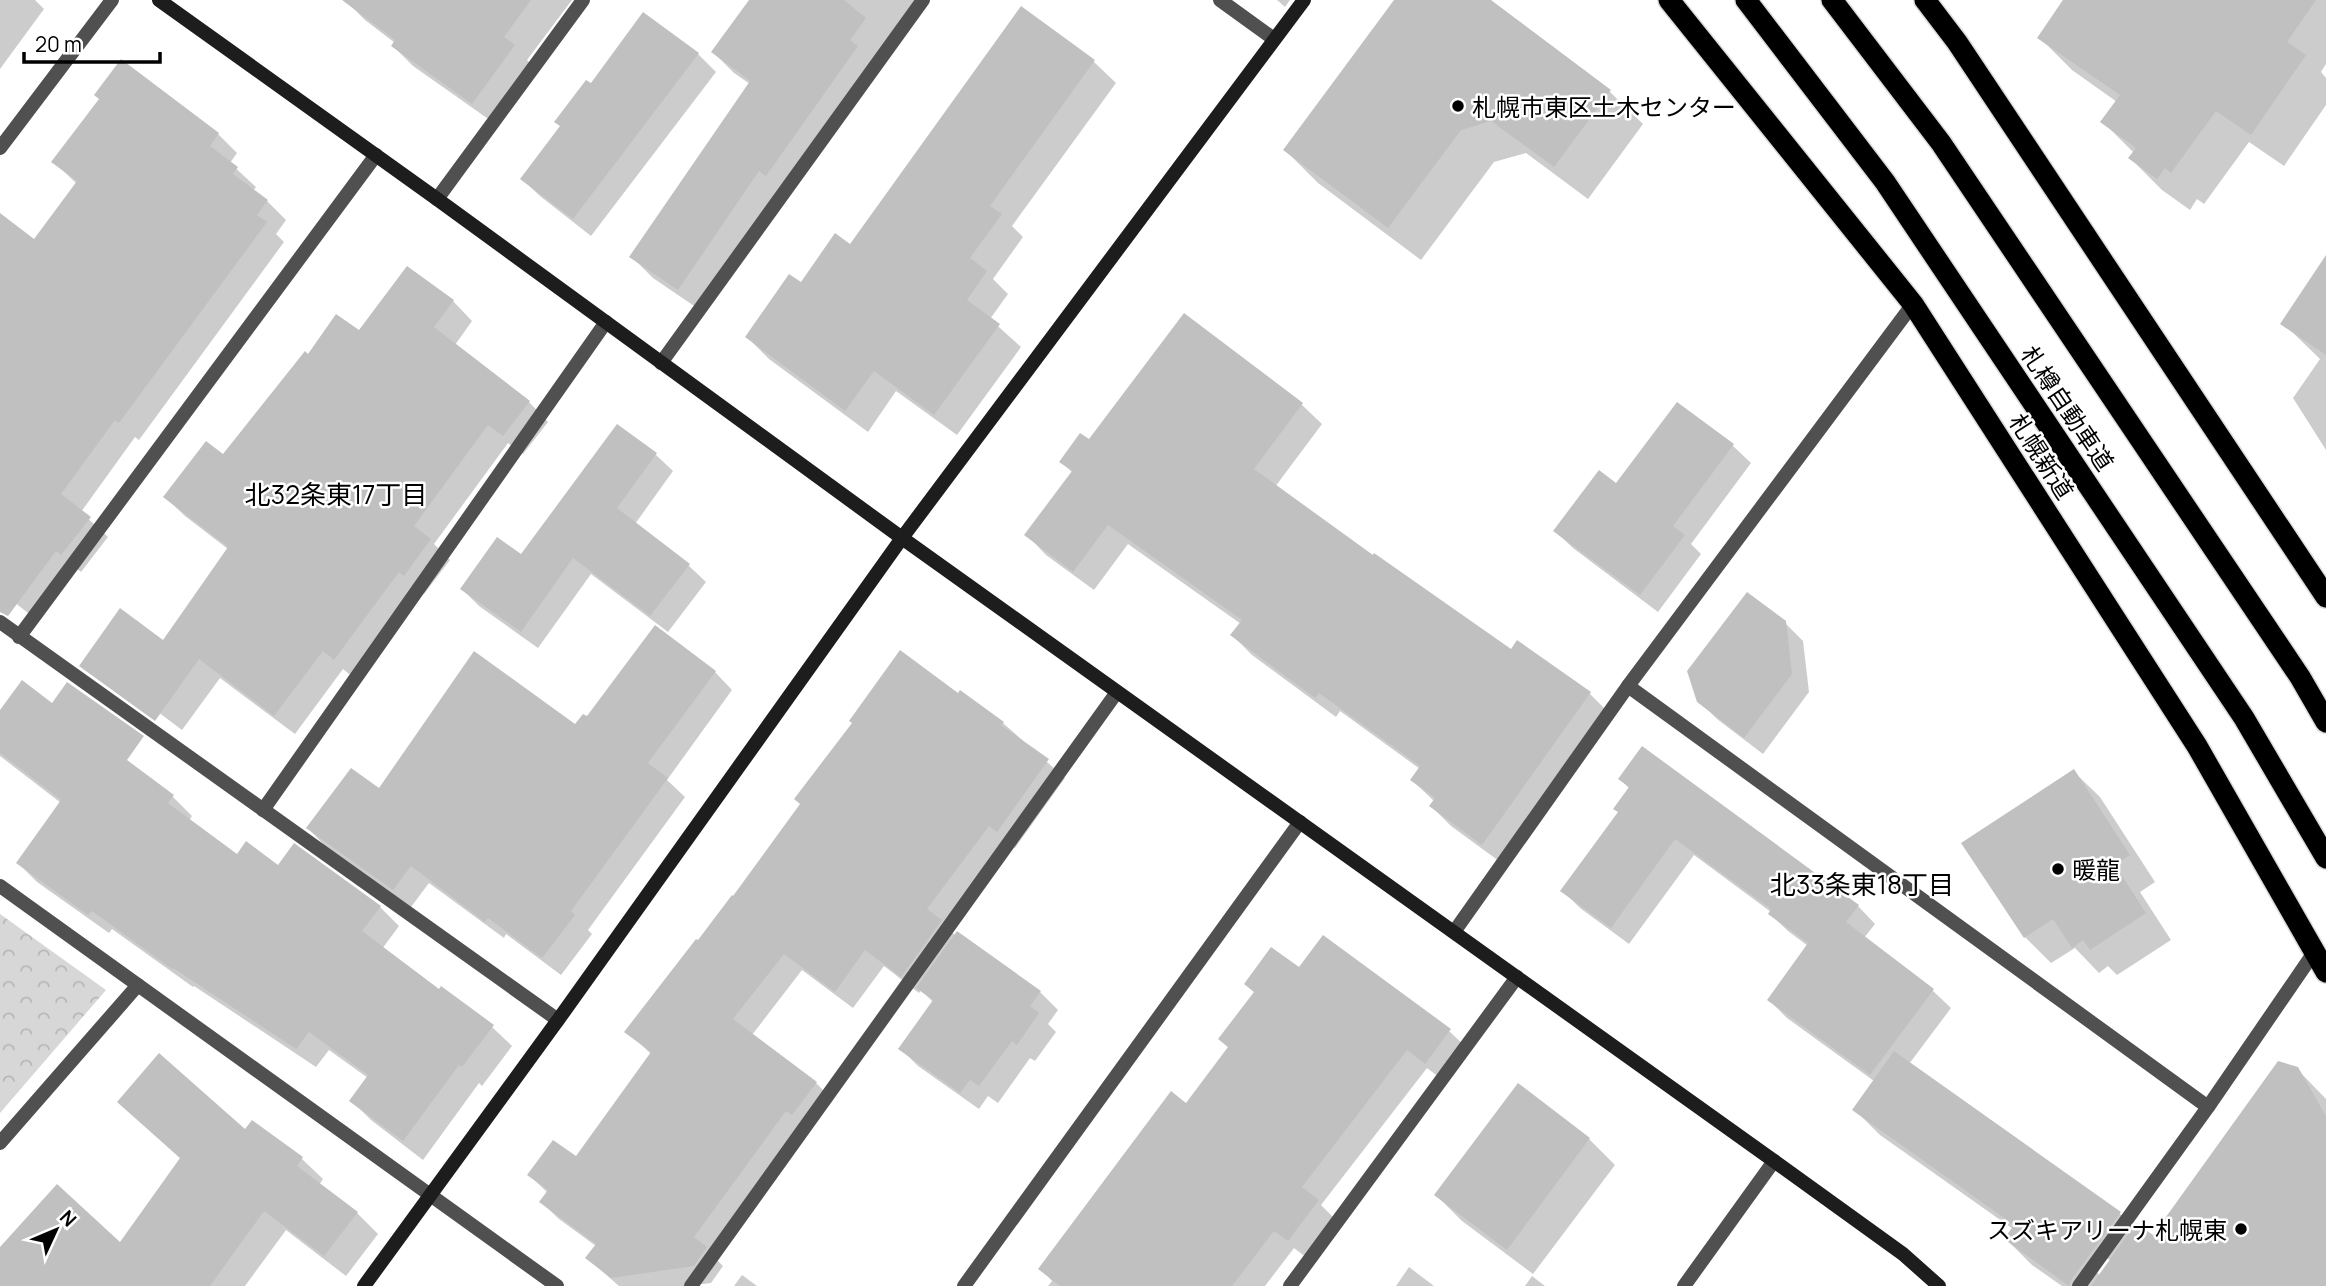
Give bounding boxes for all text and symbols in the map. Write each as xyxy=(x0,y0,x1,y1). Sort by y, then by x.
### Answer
scale bar xyxy=(24,21,161,65)
text: 20 m xyxy=(35,30,82,58)
place label: 札幌市東区土木センター xyxy=(1472,90,1736,123)
marker: 札幌市東区土木センター xyxy=(1450,98,1466,114)
street label: 札樽自動車道 xyxy=(2014,339,2122,477)
street label: 札幌新道 xyxy=(2002,407,2082,505)
district label: 北32条東17丁目 xyxy=(245,476,427,512)
place label: 暖龍 xyxy=(2072,853,2120,886)
marker: 暖龍 xyxy=(2050,861,2066,877)
district label: 北33条東18丁目 xyxy=(1770,866,1954,902)
north arrow xyxy=(21,1195,91,1265)
text: N xyxy=(54,1204,82,1232)
place label: スズキアリーナ札幌東 xyxy=(1987,1213,2227,1246)
marker: スズキアリーナ札幌東 xyxy=(2233,1221,2249,1237)

